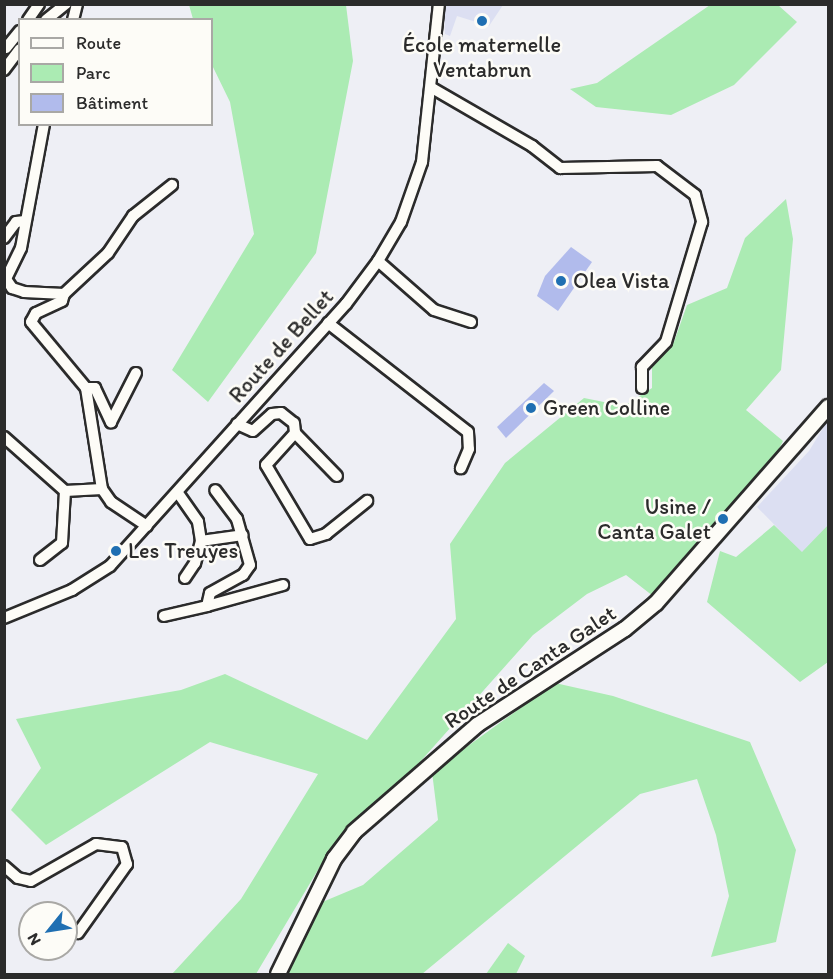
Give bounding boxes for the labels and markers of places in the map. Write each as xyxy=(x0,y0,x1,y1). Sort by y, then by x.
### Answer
marker: École maternelle Ventabrun xyxy=(475,14,489,28)
place label: École maternelle Ventabrun xyxy=(403,31,561,82)
place label: Olea Vista xyxy=(573,268,669,294)
marker: Olea Vista xyxy=(554,274,568,288)
place label: Green Colline xyxy=(543,395,671,421)
marker: Green Colline xyxy=(524,401,538,415)
place label: Usine / Canta Galet xyxy=(597,493,711,544)
marker: Usine / Canta Galet xyxy=(716,512,730,526)
place label: Les Treuyes xyxy=(128,538,237,564)
marker: Les Treuyes xyxy=(109,544,123,558)

